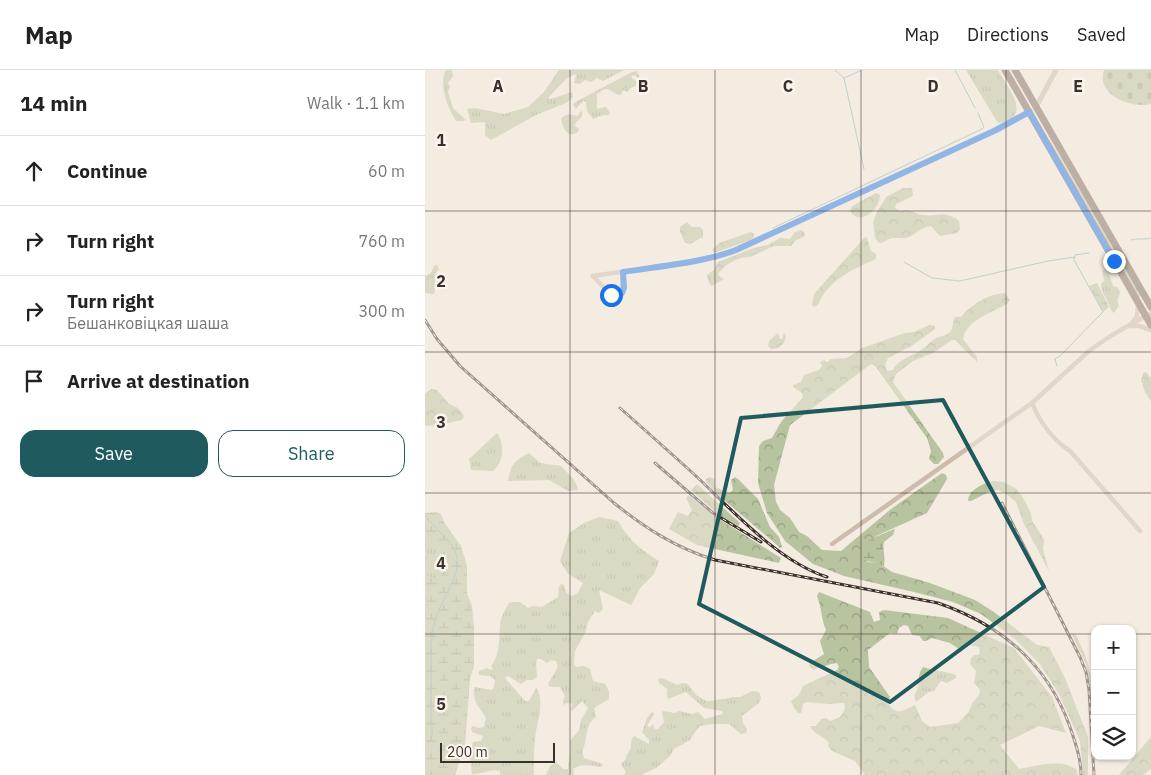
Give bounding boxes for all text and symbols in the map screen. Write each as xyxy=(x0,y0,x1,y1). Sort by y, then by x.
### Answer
text: Map xyxy=(25,19,73,51)
text: Map xyxy=(904,23,939,46)
text: Directions xyxy=(967,23,1049,46)
text: Saved xyxy=(1077,23,1126,46)
text: A xyxy=(493,76,504,96)
text: B xyxy=(638,76,649,96)
text: C xyxy=(783,76,793,96)
text: D xyxy=(927,76,939,96)
text: E xyxy=(1073,76,1083,96)
text: 14 min xyxy=(20,89,87,117)
text: Walk · 1.1 km xyxy=(307,93,405,113)
text: 1 xyxy=(436,130,446,150)
icon: ahead xyxy=(20,157,48,185)
text: Continue xyxy=(67,159,147,183)
text: 60 m xyxy=(368,161,405,181)
icon: right xyxy=(20,227,48,255)
text: Turn right xyxy=(67,229,154,253)
text: 760 m xyxy=(358,231,405,251)
route end xyxy=(1103,250,1126,273)
text: 2 xyxy=(436,271,446,291)
route start xyxy=(600,284,623,307)
text: Turn right xyxy=(67,289,154,313)
icon: right xyxy=(20,297,48,325)
text: 300 m xyxy=(358,301,405,321)
text: Бешанковіцкая шаша xyxy=(67,313,229,333)
icon: arrive xyxy=(20,367,48,395)
text: Arrive at destination xyxy=(67,369,250,393)
text: 3 xyxy=(436,412,446,432)
button: Save xyxy=(20,430,208,477)
button: Share xyxy=(218,430,405,477)
text: 4 xyxy=(436,553,446,573)
map controls xyxy=(1091,625,1136,760)
button: + xyxy=(1091,625,1136,670)
button: − xyxy=(1091,670,1136,715)
text: 5 xyxy=(436,694,446,714)
button: layers xyxy=(1091,715,1136,760)
scale bar xyxy=(440,740,555,763)
text: 200 m xyxy=(447,743,488,761)

